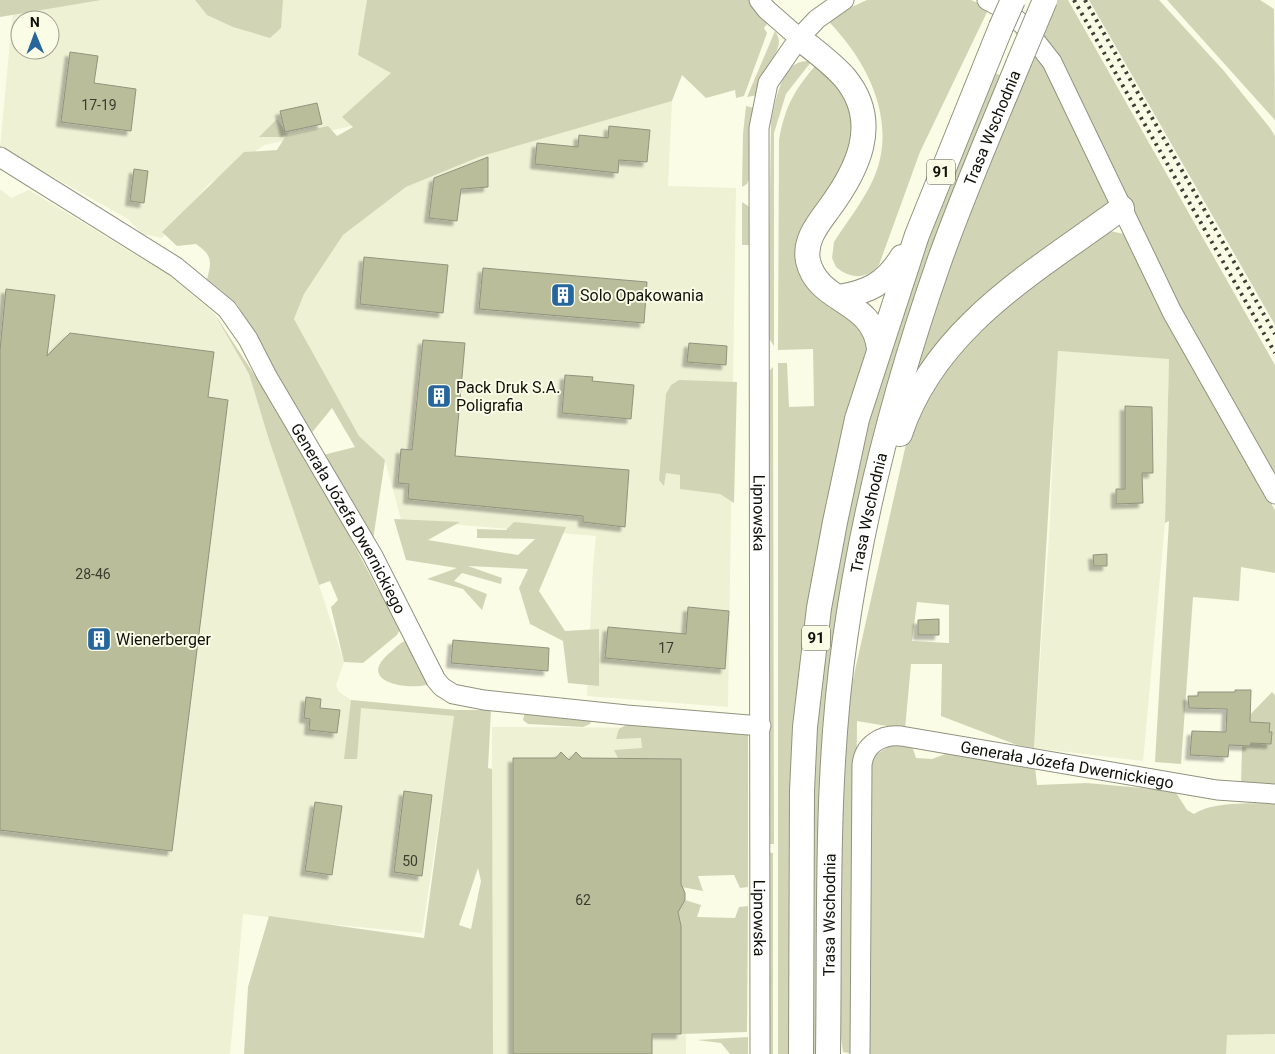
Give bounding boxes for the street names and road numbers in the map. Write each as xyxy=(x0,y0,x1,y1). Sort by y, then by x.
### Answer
street label: Trasa Wschodnia xyxy=(960,67,1024,188)
road number: 91 xyxy=(927,160,955,184)
street label: Generała Józefa Dwernickiego xyxy=(287,420,410,617)
street label: Trasa Wschodnia xyxy=(846,451,891,575)
street label: Lipnowska xyxy=(750,475,769,551)
road number: 91 xyxy=(802,626,830,650)
street label: Generała Józefa Dwernickiego xyxy=(959,737,1175,792)
street label: Trasa Wschodnia xyxy=(819,853,839,977)
street label: Lipnowska xyxy=(750,880,769,956)

